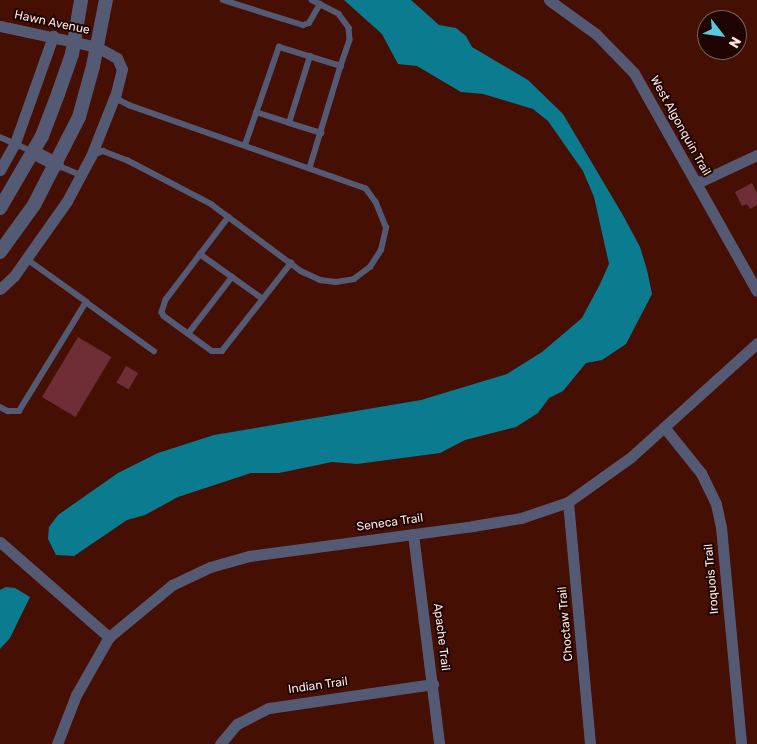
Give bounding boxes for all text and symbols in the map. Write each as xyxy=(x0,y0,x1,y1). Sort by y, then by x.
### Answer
street label: Hawn Avenue xyxy=(13,8,91,38)
north arrow xyxy=(697,10,747,60)
text: N xyxy=(725,34,744,51)
street label: West Algonquin Trail xyxy=(646,73,714,179)
street label: Seneca Trail xyxy=(356,511,424,535)
street label: Iroquois Trail xyxy=(702,543,722,615)
street label: Choctaw Trail xyxy=(556,586,576,662)
street label: Apache Trail xyxy=(430,602,452,672)
street label: Indian Trail xyxy=(287,675,349,697)

